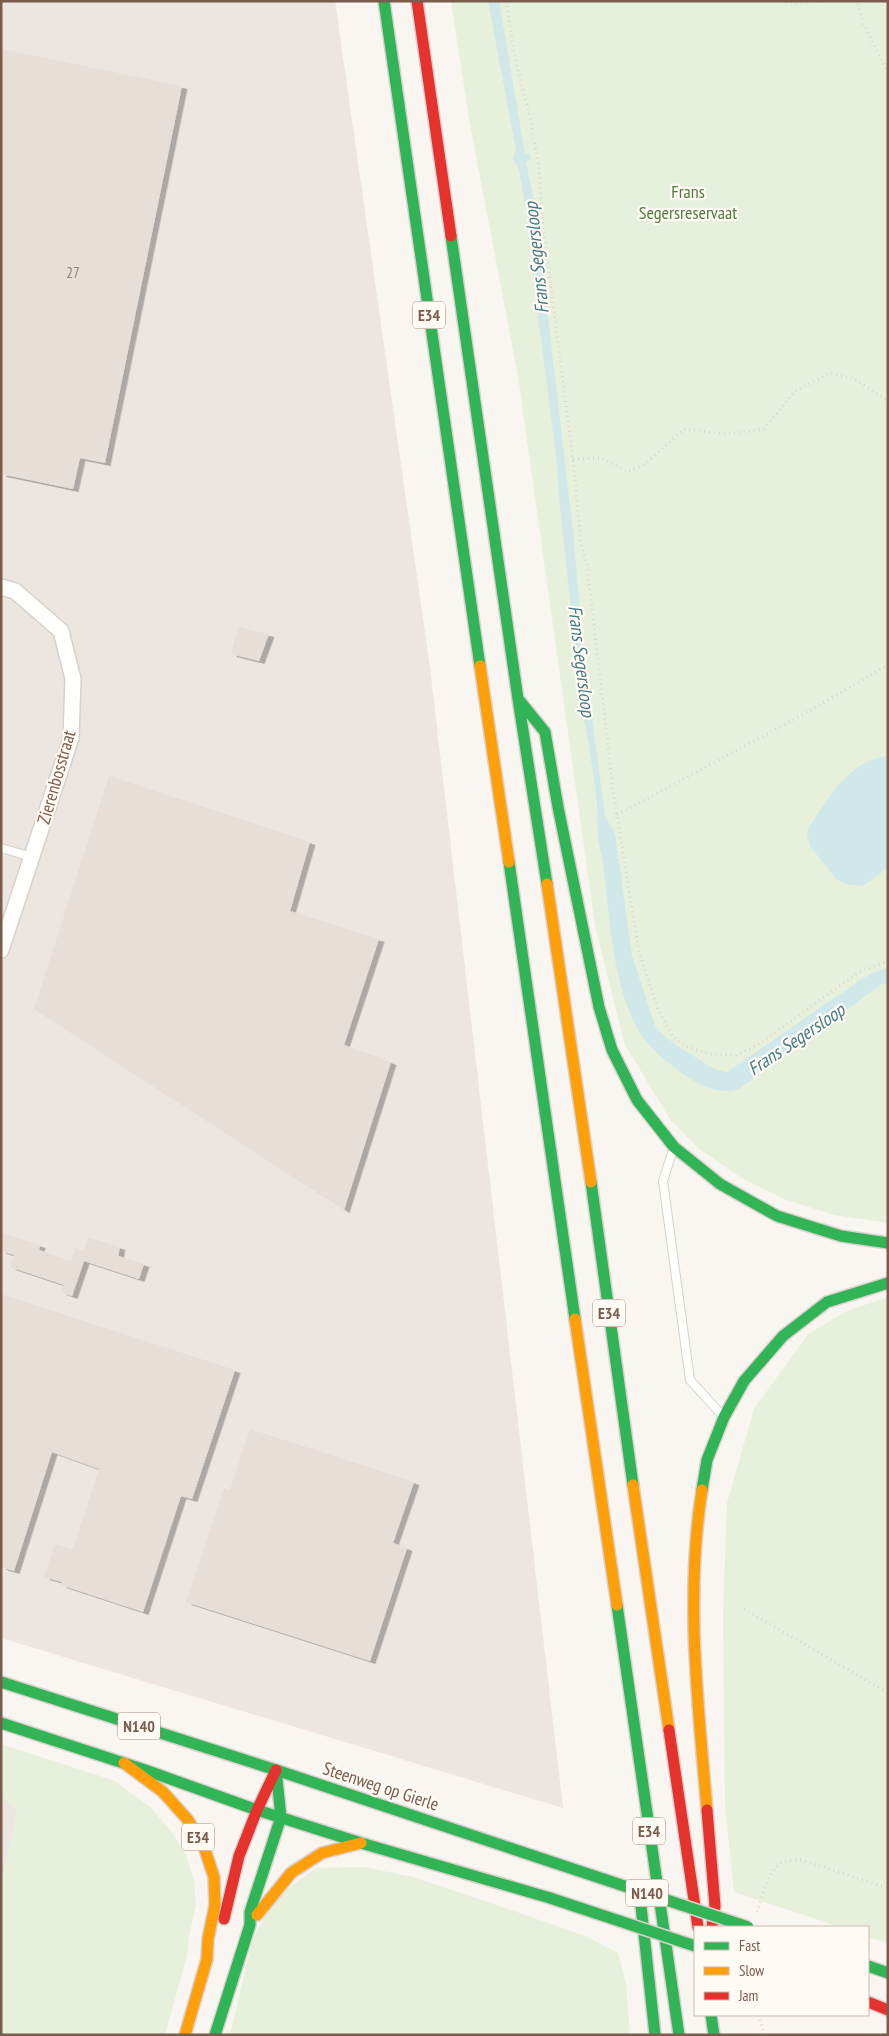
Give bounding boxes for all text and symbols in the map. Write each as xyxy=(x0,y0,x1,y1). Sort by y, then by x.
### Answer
park label: Frans Segersreservaat xyxy=(639,180,737,224)
water label: Frans Segersloop xyxy=(518,199,554,315)
house number: 27 xyxy=(66,263,80,282)
road number: E34 xyxy=(413,302,445,328)
water label: Frans Segersloop xyxy=(563,604,601,720)
street label: Zierenbosstraat xyxy=(32,727,80,827)
water label: Frans Segersloop xyxy=(743,997,851,1080)
road number: E34 xyxy=(593,1300,625,1326)
road number: N140 xyxy=(118,1712,160,1740)
street label: Steenweg op Gierle xyxy=(320,1756,442,1816)
road number: E34 xyxy=(633,1818,665,1844)
road number: E34 xyxy=(182,1824,214,1850)
road number: N140 xyxy=(626,1880,668,1906)
legend xyxy=(694,1926,869,2016)
text: Fast xyxy=(739,1936,760,1955)
text: Slow xyxy=(739,1961,764,1980)
text: Jam xyxy=(738,1986,758,2005)

